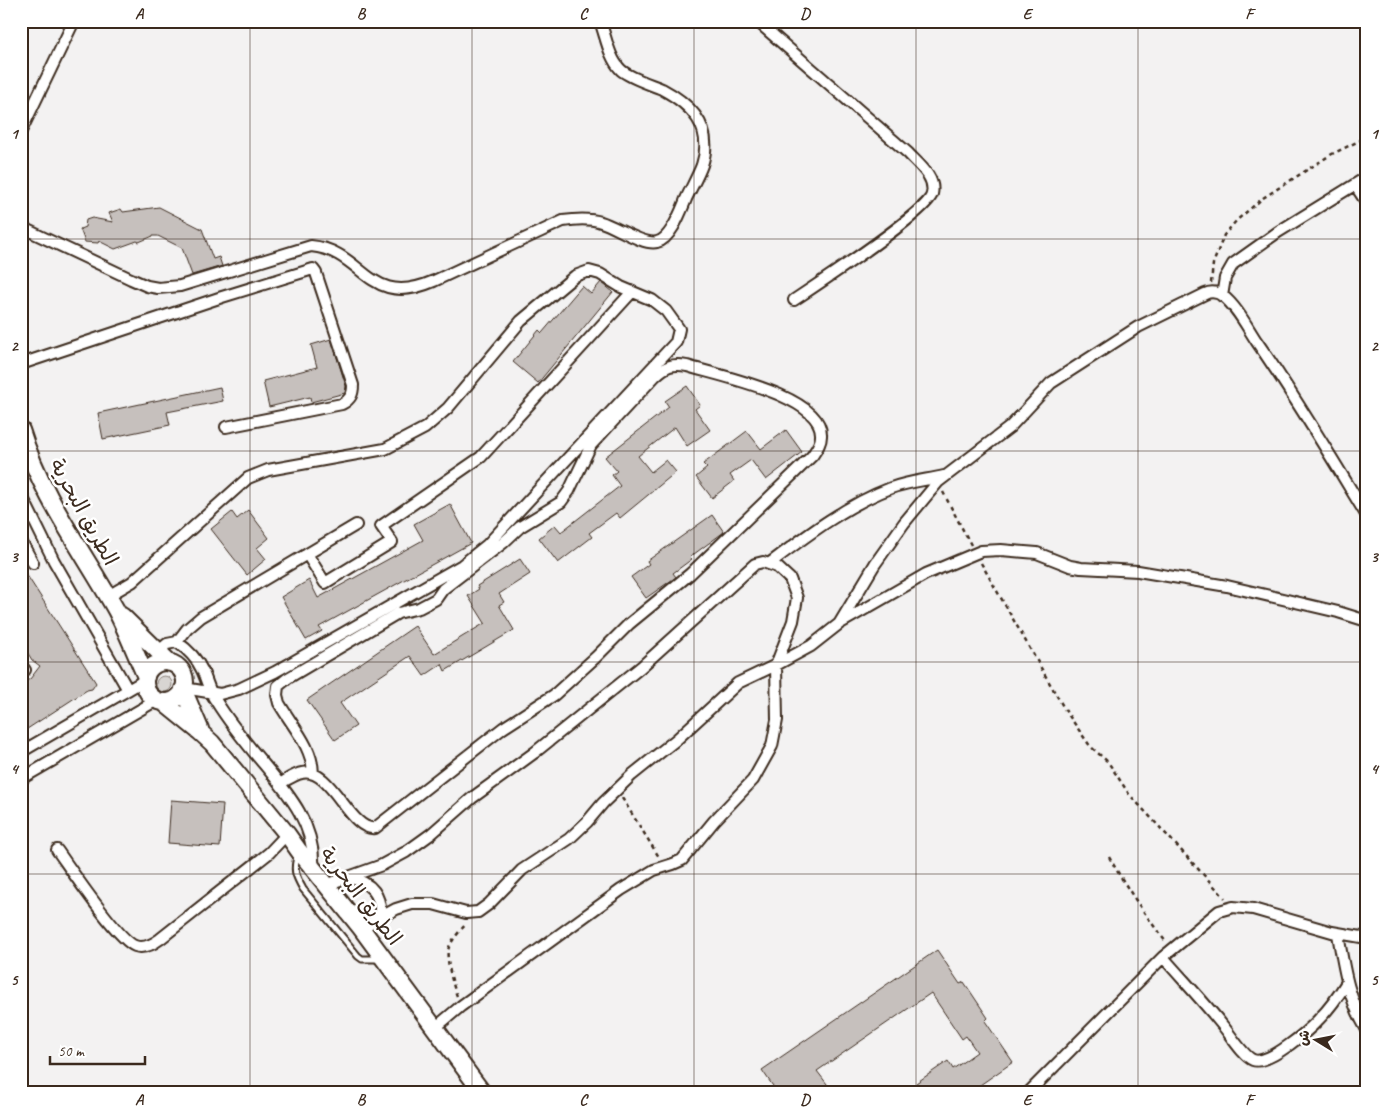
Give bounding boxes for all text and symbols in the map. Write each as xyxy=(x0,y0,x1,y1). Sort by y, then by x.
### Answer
text: A xyxy=(135,4,145,24)
text: B xyxy=(357,4,367,24)
text: C xyxy=(579,4,589,24)
text: D xyxy=(800,4,811,24)
text: E xyxy=(1023,4,1034,24)
text: F xyxy=(1245,4,1256,24)
text: 1 xyxy=(10,124,19,144)
text: 1 xyxy=(1370,124,1379,144)
text: 2 xyxy=(10,336,19,356)
text: 2 xyxy=(1370,336,1379,356)
street label: الطريق البحرية xyxy=(44,454,124,570)
text: 3 xyxy=(10,547,19,567)
text: 3 xyxy=(1370,547,1379,567)
text: 4 xyxy=(10,759,19,779)
text: 4 xyxy=(1370,759,1379,779)
street label: الطريق البحرية xyxy=(314,841,408,951)
text: 5 xyxy=(11,970,20,990)
text: 5 xyxy=(1371,970,1380,990)
north arrow xyxy=(1290,1016,1340,1066)
text: ش xyxy=(1294,1029,1313,1047)
scale bar xyxy=(50,1033,145,1065)
text: 50 m xyxy=(58,1042,85,1061)
text: A xyxy=(135,1090,145,1110)
text: B xyxy=(357,1090,367,1110)
text: C xyxy=(579,1090,589,1110)
text: D xyxy=(800,1090,811,1110)
text: E xyxy=(1023,1090,1034,1110)
text: F xyxy=(1245,1090,1256,1110)

